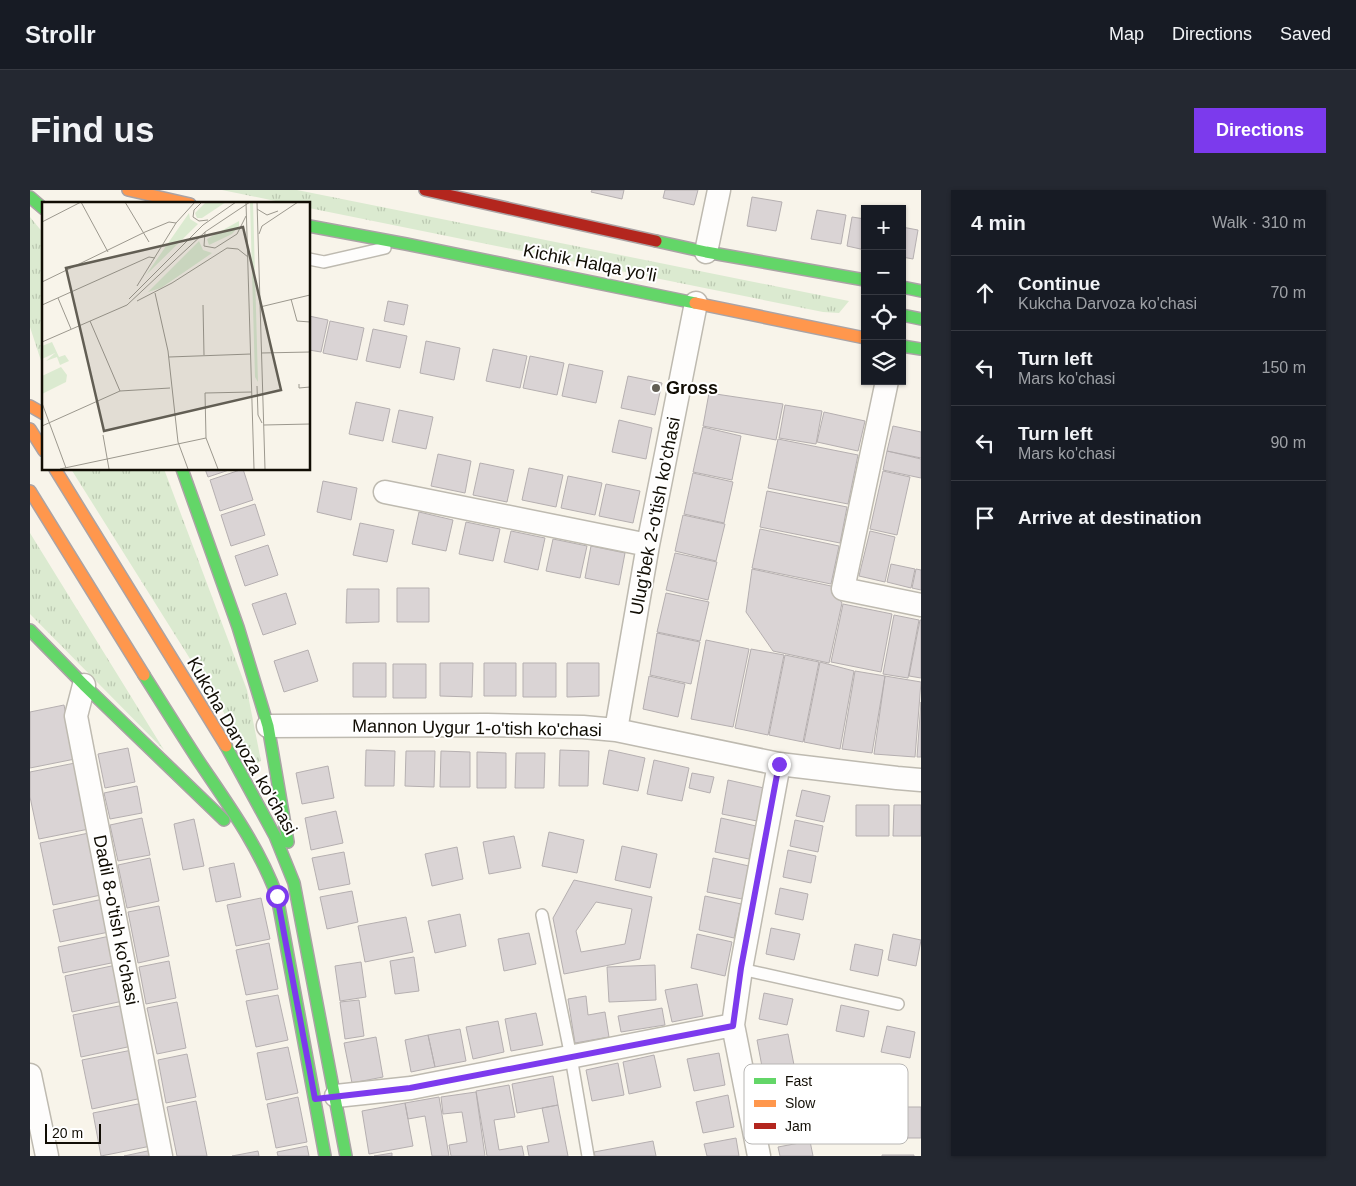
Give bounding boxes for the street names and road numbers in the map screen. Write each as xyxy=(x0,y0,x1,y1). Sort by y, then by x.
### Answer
street label: Kichik Halqa yo'li xyxy=(522,240,658,286)
street label: Ulug'bek 2-o'tish ko'chasi xyxy=(626,415,684,617)
street label: Kukcha Darvoza ko'chasi xyxy=(183,654,301,838)
street label: Mannon Uygur 1-o'tish ko'chasi xyxy=(352,716,602,740)
street label: Dadil 8-o'tish ko'chasi xyxy=(90,833,142,1007)

